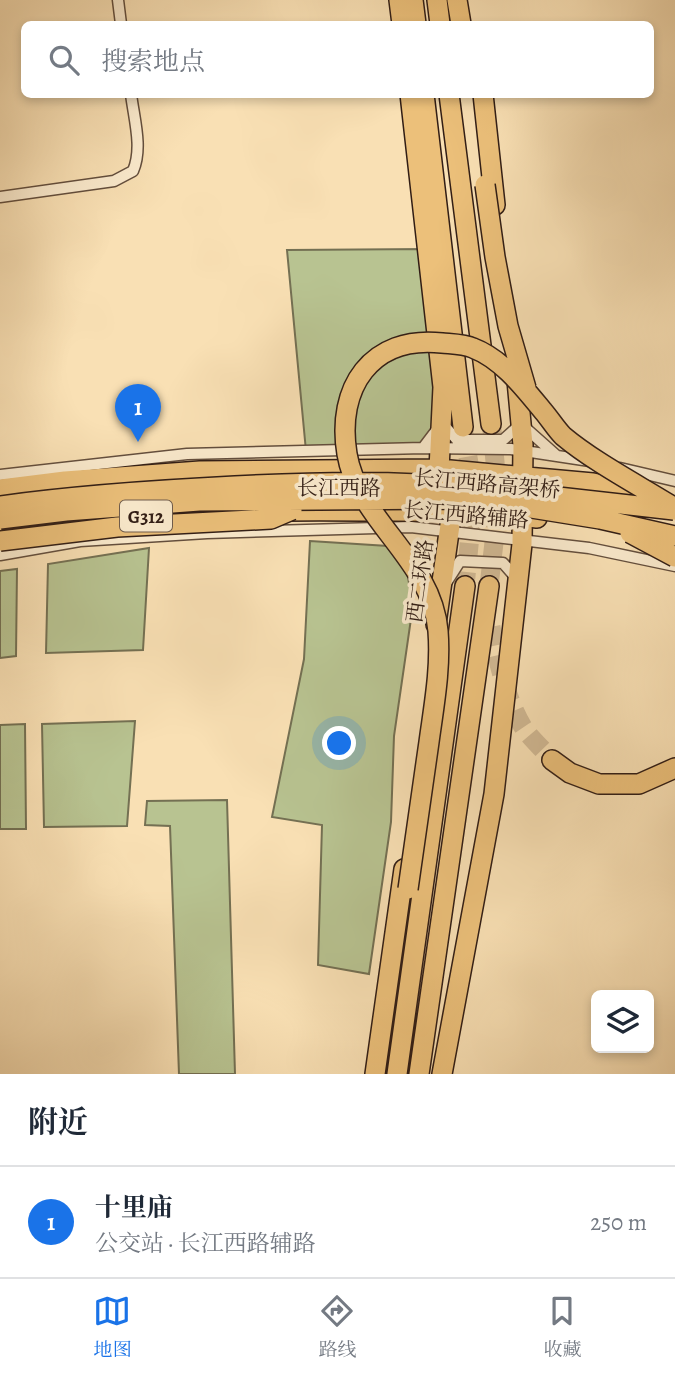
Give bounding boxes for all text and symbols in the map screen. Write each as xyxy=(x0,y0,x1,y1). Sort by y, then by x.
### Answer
search box xyxy=(21,21,654,98)
icon: search xyxy=(45,41,83,79)
text: 搜索地点 xyxy=(101,44,205,79)
pin: 1 xyxy=(115,384,161,442)
street label: 长江西路高架桥 xyxy=(413,464,561,504)
street label: 长江西路 xyxy=(297,474,381,502)
street label: 长江西路辅路 xyxy=(402,496,530,534)
road number: G312 xyxy=(120,500,172,531)
street label: 西二环路 xyxy=(400,537,440,625)
your location xyxy=(322,726,356,760)
map controls xyxy=(591,990,654,1053)
button: layers xyxy=(591,990,654,1053)
text: 附近 xyxy=(28,1102,88,1142)
text: 十里庙 xyxy=(95,1190,173,1225)
text: 1 xyxy=(47,1207,55,1238)
text: 250 m xyxy=(590,1207,647,1238)
text: 公交站 · 长江西路辅路 xyxy=(95,1228,316,1259)
tab: 地图 xyxy=(93,1292,132,1363)
tab: 路线 xyxy=(318,1292,357,1363)
tab: 收藏 xyxy=(543,1292,582,1363)

